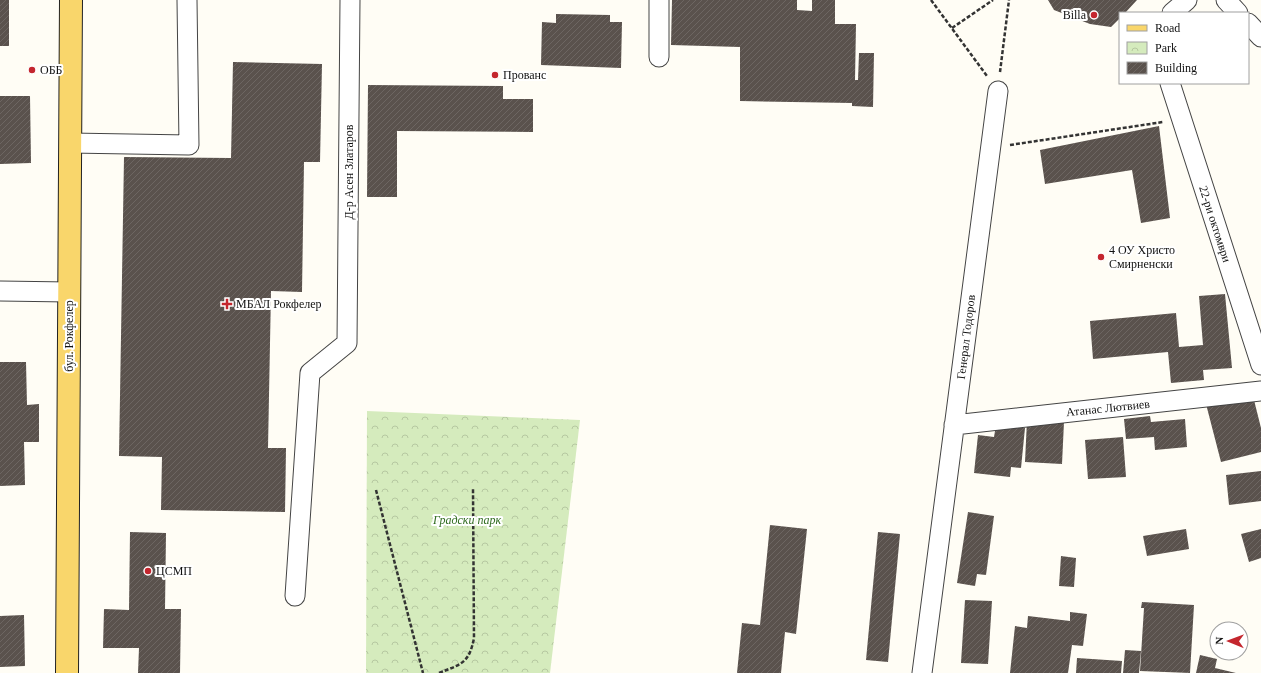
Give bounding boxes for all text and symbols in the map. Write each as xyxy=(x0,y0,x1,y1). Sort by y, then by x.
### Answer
place label: Billa xyxy=(1063,8,1087,22)
marker: Billa xyxy=(1089,10,1099,20)
legend xyxy=(1119,12,1249,84)
text: Road xyxy=(1155,21,1180,35)
text: Park xyxy=(1155,41,1177,55)
text: Building xyxy=(1155,61,1197,75)
place label: ОББ xyxy=(40,63,63,77)
marker: ОББ xyxy=(27,65,37,75)
place label: Прованс xyxy=(503,68,546,82)
marker: Прованс xyxy=(490,70,500,80)
street label: Д-р Асен Златаров xyxy=(342,124,356,220)
street label: 22-ри октомври xyxy=(1196,184,1234,265)
place label: 4 ОУ Христо Смирненски xyxy=(1109,243,1175,271)
marker: 4 ОУ Христо Смирненски xyxy=(1096,252,1106,262)
street label: Генерал Тодоров xyxy=(954,293,978,380)
place label: МБАЛ Рокфелер xyxy=(236,297,322,311)
marker: МБАЛ Рокфелер xyxy=(221,298,233,310)
street label: бул. Рокфелер xyxy=(62,300,76,372)
street label: Атанас Лютвиев xyxy=(1065,397,1151,419)
park label: Градски парк xyxy=(432,513,501,527)
place label: ЦСМП xyxy=(156,564,192,578)
marker: ЦСМП xyxy=(143,566,153,576)
north arrow xyxy=(1209,621,1249,661)
text: N xyxy=(1213,637,1225,645)

